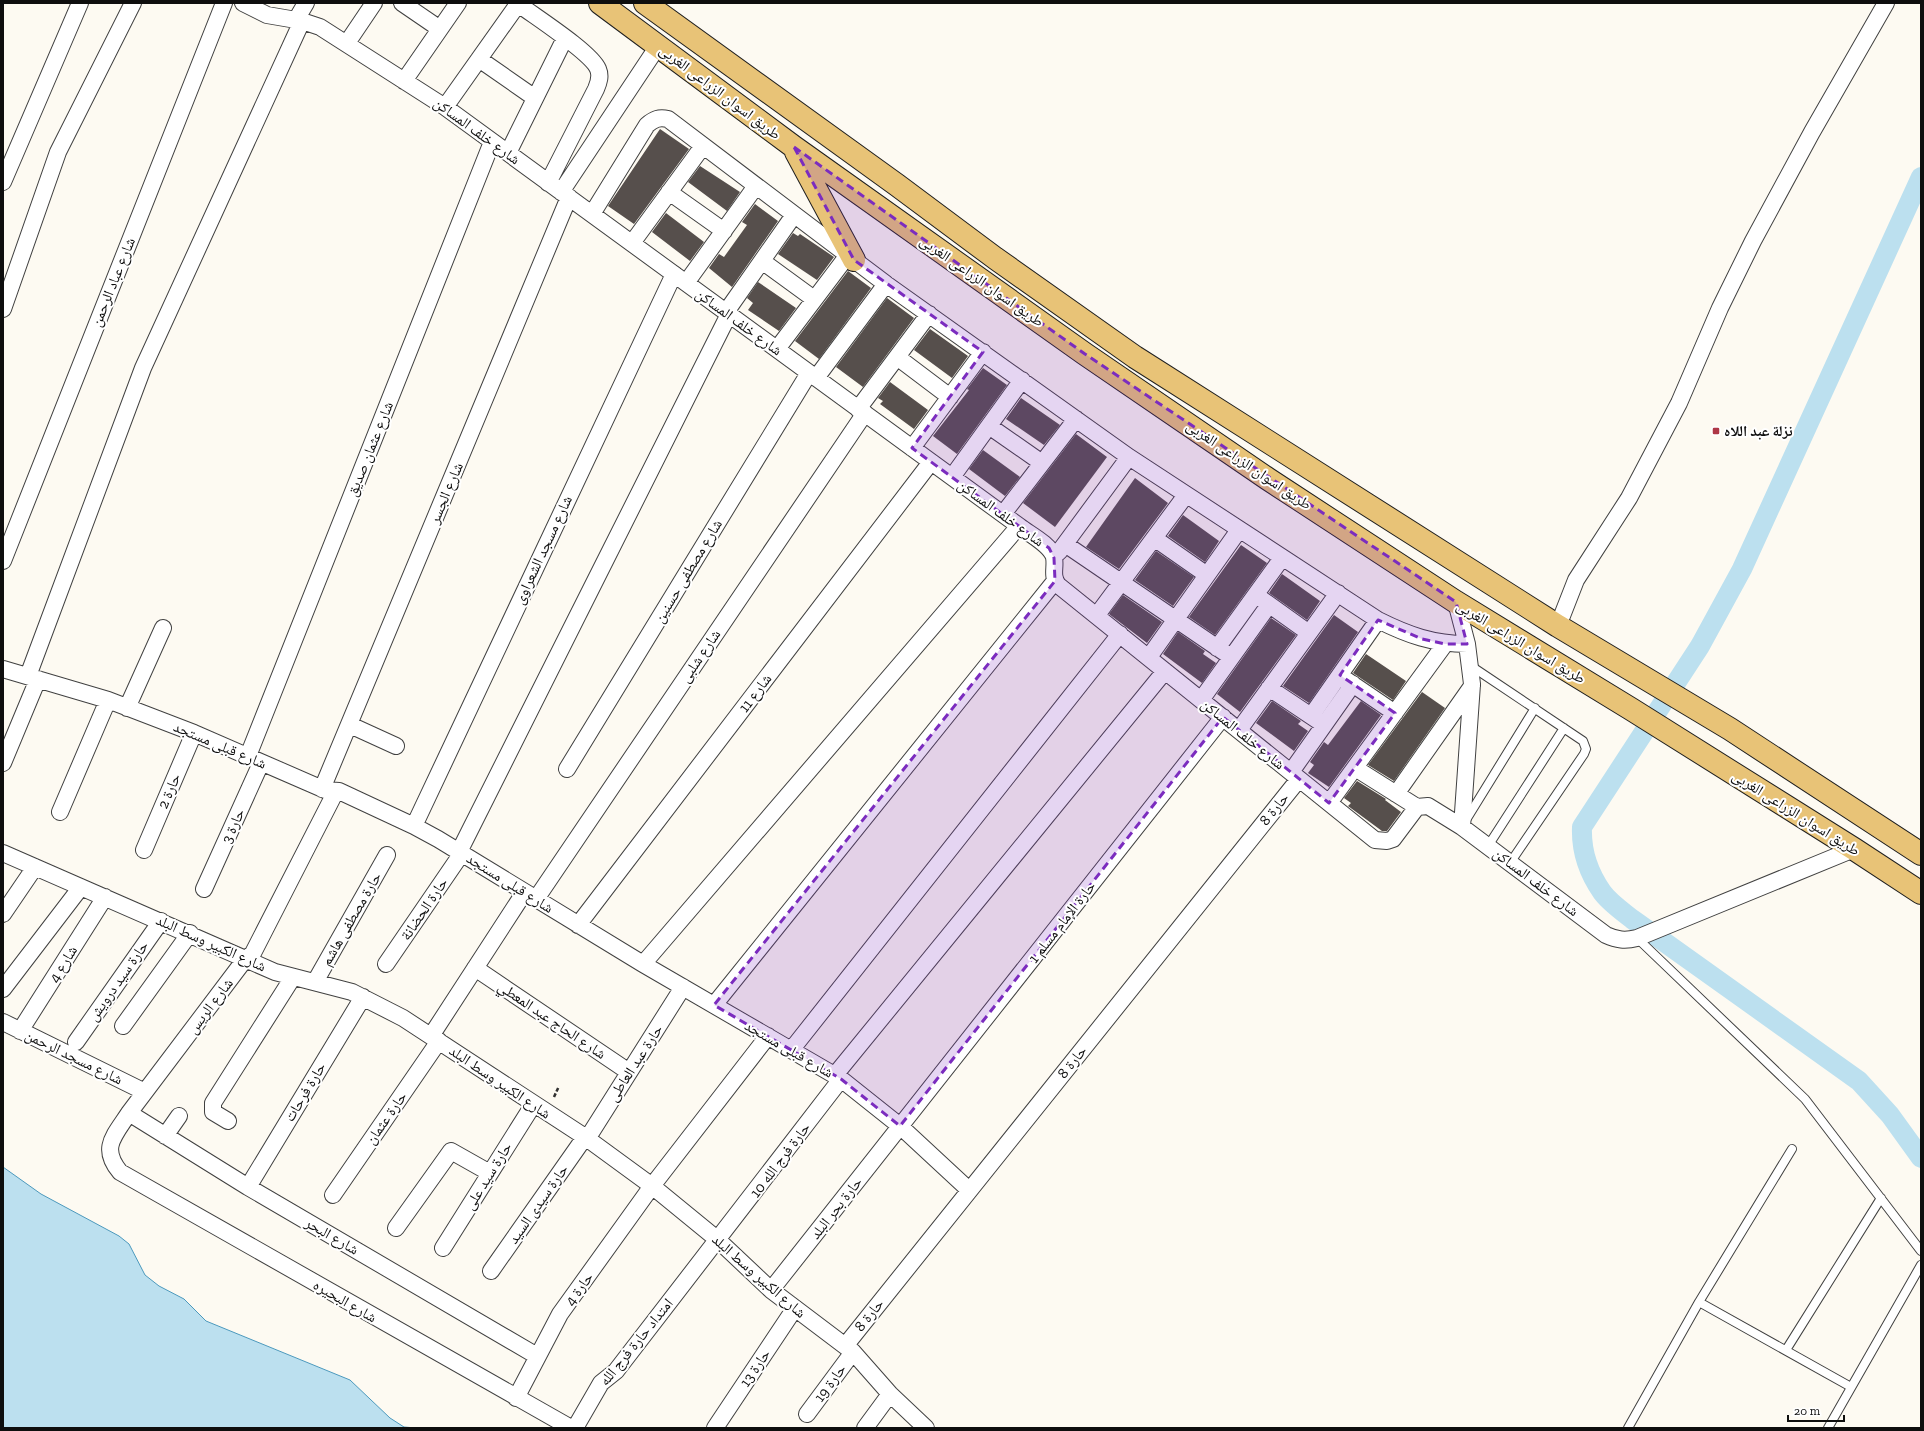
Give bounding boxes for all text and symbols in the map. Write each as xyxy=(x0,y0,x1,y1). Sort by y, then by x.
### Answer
street label: طريق اسوان الزراعى الغربى xyxy=(655,40,784,144)
street label: شارع خلف المساكن xyxy=(430,94,524,169)
street label: طريق اسوان الزراعى الغربى xyxy=(916,231,1048,331)
street label: شارع عباد الرحمن xyxy=(87,235,140,330)
street label: شارع خلف المساكن xyxy=(692,285,786,360)
street label: شارع عثمان صديق xyxy=(343,399,398,499)
street label: طريق اسوان الزراعى الغربى xyxy=(1182,416,1315,515)
place label: نزلة عبد اللاه xyxy=(1724,422,1793,440)
marker: نزلة عبد اللاه xyxy=(1711,426,1721,436)
street label: شارع الجسر xyxy=(425,460,468,528)
street label: شارع خلف المساكن xyxy=(954,476,1048,551)
street label: شارع مسجد الشعراوى xyxy=(510,493,577,608)
street label: شارع مصطفى حسنين xyxy=(650,516,727,626)
street label: طريق اسوان الزراعى الغربى xyxy=(1453,596,1589,689)
street label: شارع شلبى xyxy=(676,626,725,687)
street label: شارع 11 xyxy=(735,670,776,716)
street label: شارع خلف المساكن xyxy=(1197,695,1289,774)
street label: شارع قبلى مستجد xyxy=(170,717,269,774)
street label: طريق اسوان الزراعى الغربى xyxy=(1728,766,1863,861)
street label: حارة 2 xyxy=(154,770,185,811)
street label: حارة 8 xyxy=(1255,789,1293,829)
street label: حارة 3 xyxy=(217,805,249,846)
street label: شارع خلف المساكن xyxy=(1489,844,1582,921)
street label: شارع قبلى مستجد xyxy=(463,849,557,918)
street label: حارة مصطفى هاشم xyxy=(317,869,386,970)
street label: حارة الحضانة xyxy=(396,874,452,944)
street label: حارة الإمام مسلم 1 xyxy=(1024,877,1101,967)
street label: شارع الكبير وسط البلد xyxy=(153,911,269,976)
street label: حارة سيد درويش xyxy=(84,937,153,1025)
street label: شارع 4 xyxy=(45,942,82,986)
street label: شارع الريس xyxy=(183,974,238,1038)
street label: شارع الحاج عبد المعطي xyxy=(493,977,610,1065)
street label: شارع قبلى مستجد xyxy=(741,1016,837,1083)
street label: حارة عبد العاطى xyxy=(603,1021,668,1105)
street label: شارع مسجد الرحمن xyxy=(22,1026,126,1089)
street label: شارع الكبير وسط البلد xyxy=(445,1041,554,1124)
street label: حارة 8 xyxy=(1053,1042,1091,1082)
street label: حارة فرحات xyxy=(280,1059,330,1125)
street label: حارة عثمان xyxy=(361,1088,412,1148)
street label: حارة فرج الله 10 xyxy=(746,1119,815,1202)
street label: حارة سيد على xyxy=(460,1139,517,1214)
street label: حارة سيدى السيد xyxy=(504,1160,573,1248)
street label: حارة بحر البلد xyxy=(806,1173,866,1243)
street label: شارع البحر xyxy=(301,1213,362,1259)
street label: شارع الكبير وسط البلد xyxy=(708,1230,810,1323)
street label: حارة 4 xyxy=(561,1268,597,1309)
street label: شارع البحيره xyxy=(309,1276,380,1327)
street label: امتداد حارة فرج الله xyxy=(595,1295,678,1390)
street label: حارة 8 xyxy=(850,1295,888,1335)
street label: حارة 13 xyxy=(736,1345,774,1390)
street label: حارة 19 xyxy=(810,1360,850,1405)
scale bar xyxy=(1788,1397,1844,1423)
text: 20 m xyxy=(1794,1404,1821,1418)

